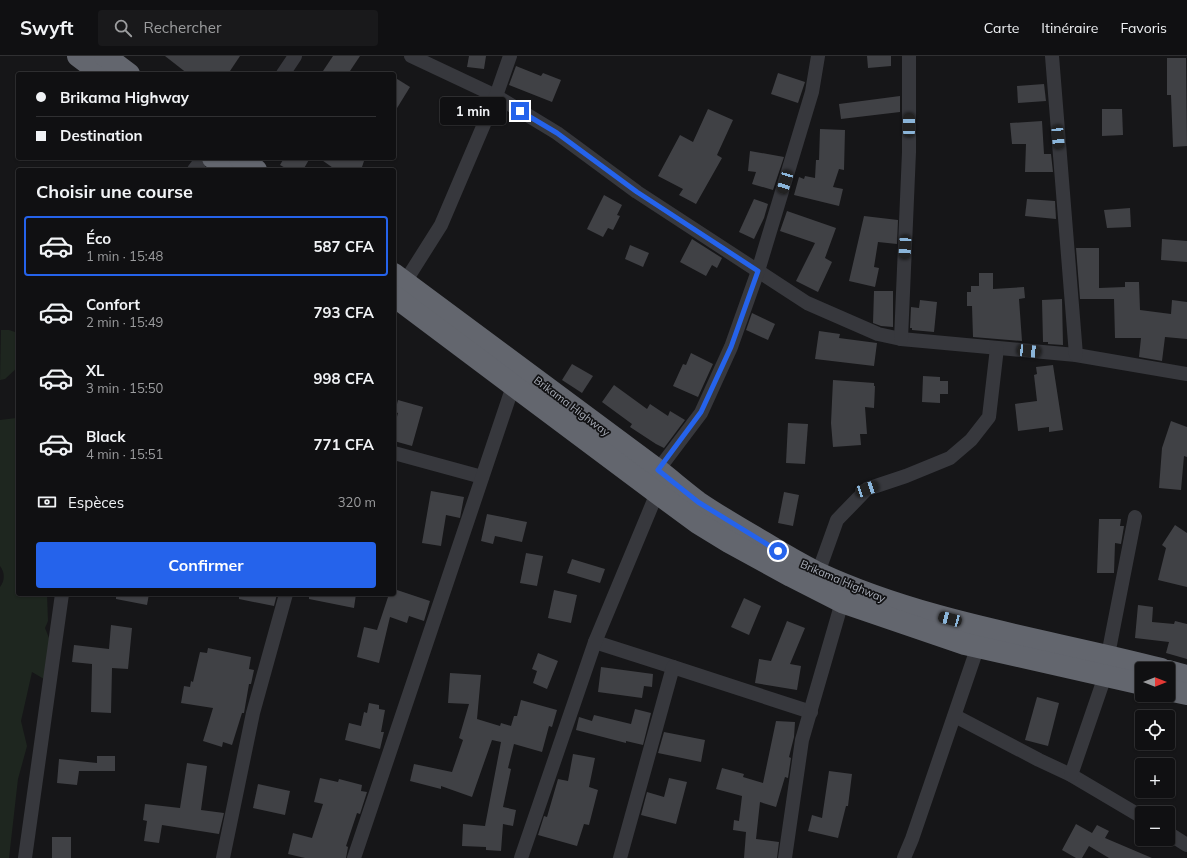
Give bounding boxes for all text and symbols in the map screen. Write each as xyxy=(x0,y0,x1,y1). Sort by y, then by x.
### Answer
search box xyxy=(98,10,378,46)
text: Swyft xyxy=(20,16,74,40)
icon: search xyxy=(112,17,134,39)
text: Rechercher xyxy=(144,18,221,37)
text: Carte xyxy=(984,19,1019,37)
text: Itinéraire xyxy=(1041,19,1098,37)
text: Favoris xyxy=(1120,19,1167,37)
text: Brikama Highway xyxy=(60,88,189,107)
callout: 1 min xyxy=(440,97,506,125)
route end xyxy=(511,102,529,120)
text: 1 min xyxy=(456,103,490,119)
car xyxy=(903,113,915,137)
car xyxy=(1051,125,1065,149)
text: Destination xyxy=(60,126,143,145)
car xyxy=(776,169,794,195)
text: Choisir une course xyxy=(36,180,193,203)
icon: car xyxy=(38,228,74,264)
text: Éco xyxy=(86,229,111,248)
car xyxy=(898,235,912,259)
text: 587 CFA xyxy=(314,237,374,256)
text: 1 min · 15:48 xyxy=(86,248,163,264)
icon: car xyxy=(38,294,74,330)
text: Confort xyxy=(86,295,140,314)
text: 793 CFA xyxy=(314,303,374,322)
text: 2 min · 15:49 xyxy=(86,314,163,330)
car xyxy=(1016,344,1042,358)
icon: car xyxy=(38,360,74,396)
text: XL xyxy=(86,361,104,380)
text: 998 CFA xyxy=(314,369,374,388)
street label: Brikama Highway xyxy=(531,373,613,439)
text: 3 min · 15:50 xyxy=(86,380,163,396)
icon: car xyxy=(38,426,74,462)
text: Black xyxy=(86,427,125,446)
text: 771 CFA xyxy=(314,435,374,454)
text: 4 min · 15:51 xyxy=(86,446,163,462)
car xyxy=(854,479,880,499)
icon: cash xyxy=(36,491,58,513)
text: Espèces xyxy=(68,493,124,512)
text: 320 m xyxy=(338,494,376,510)
button: Confirmer xyxy=(36,542,376,588)
route start xyxy=(769,542,787,560)
street label: Brikama Highway xyxy=(798,557,888,605)
car xyxy=(937,610,963,628)
north arrow xyxy=(1135,662,1175,702)
map controls xyxy=(1135,662,1175,846)
button: locate xyxy=(1135,710,1175,750)
button: + xyxy=(1135,758,1175,798)
button: − xyxy=(1135,806,1175,846)

